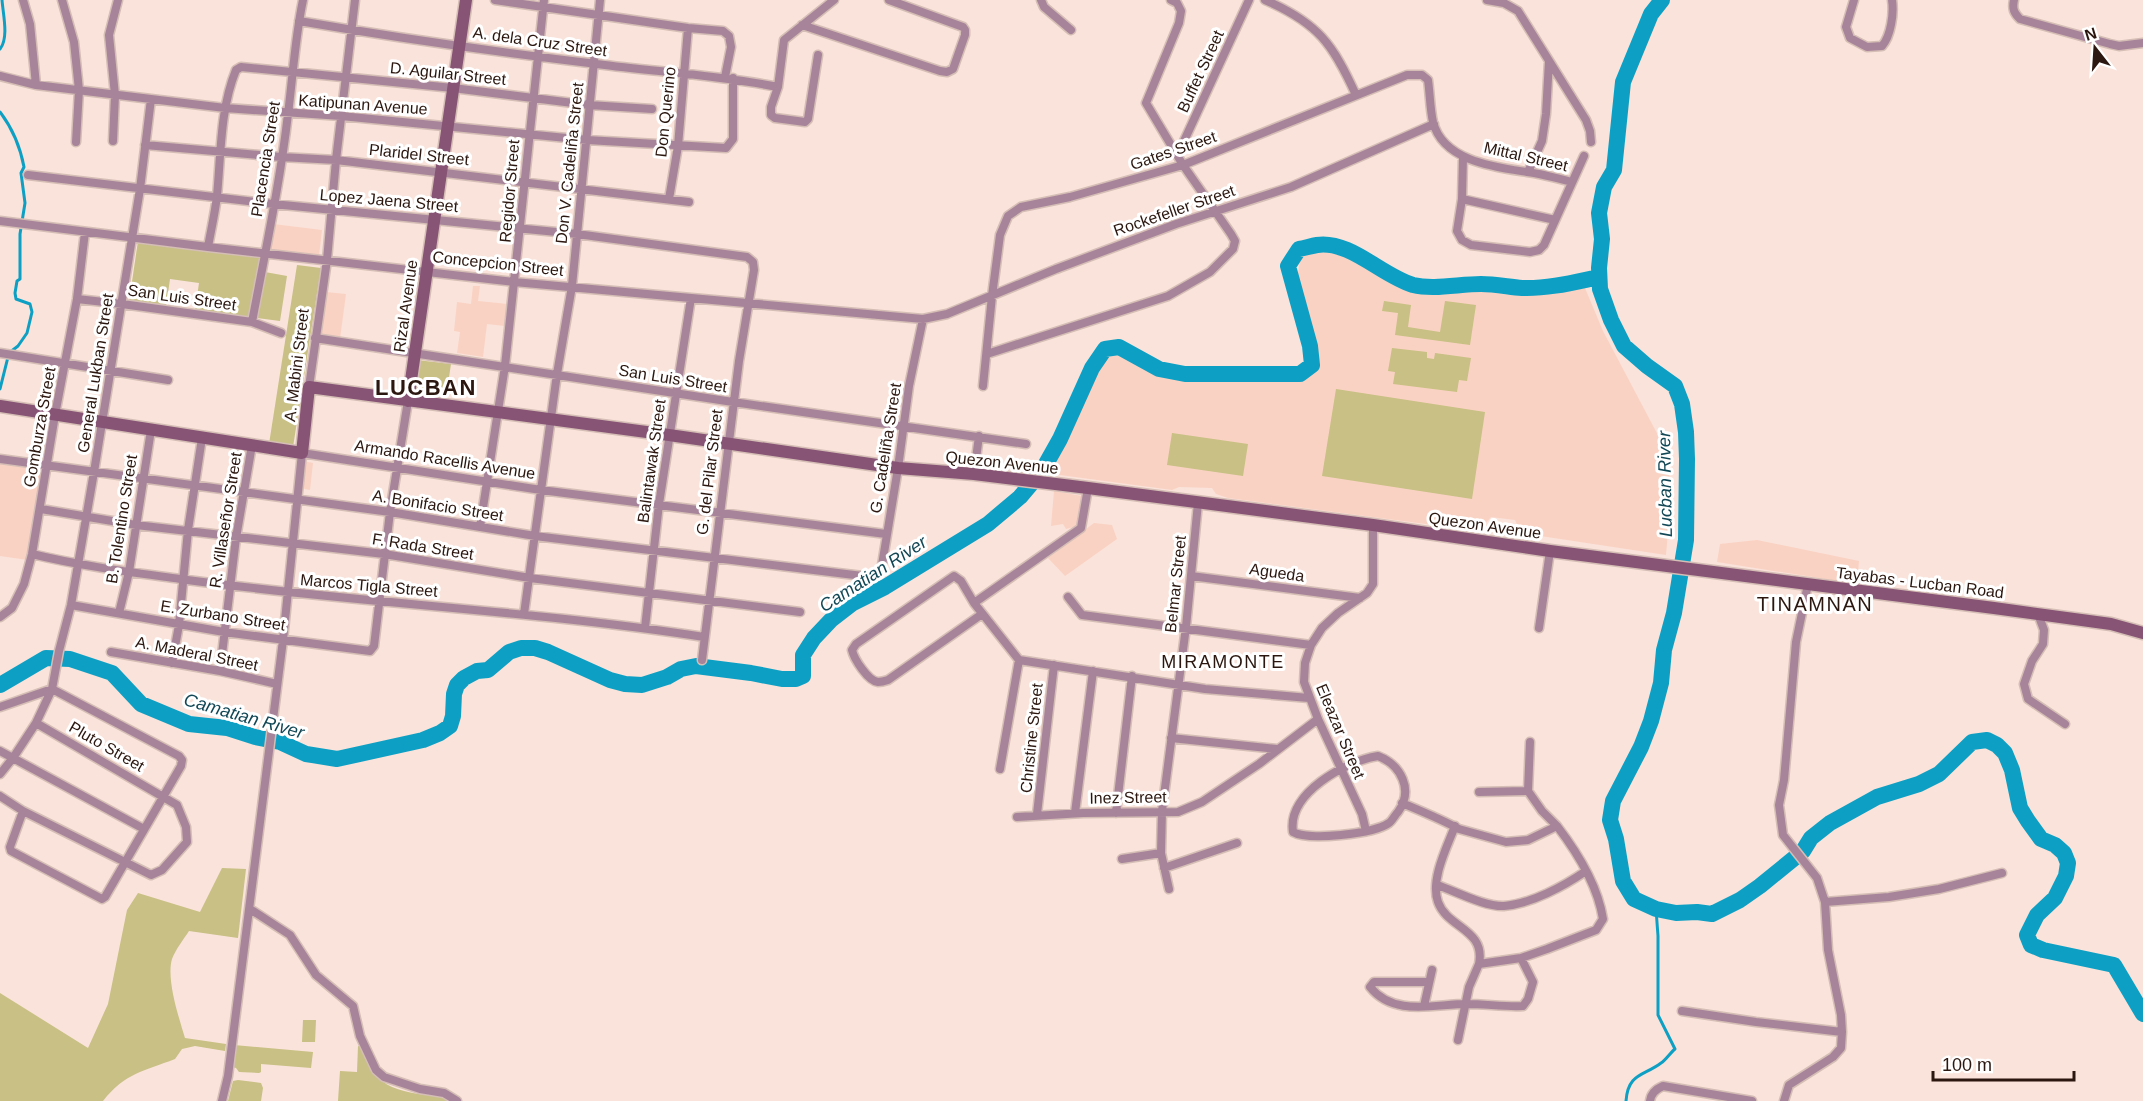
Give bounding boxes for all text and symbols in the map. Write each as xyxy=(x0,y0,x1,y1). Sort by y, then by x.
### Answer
north arrow xyxy=(2065,18,2125,78)
street label: A. dela Cruz Street xyxy=(472,24,609,59)
text: N xyxy=(2083,24,2099,44)
street label: Buffet Street xyxy=(1174,27,1227,115)
street label: D. Aguilar Street xyxy=(389,59,507,88)
street label: Don Querino xyxy=(652,66,679,158)
street label: Don V. Cadeliña Street xyxy=(553,81,586,245)
street label: Katipunan Avenue xyxy=(298,91,428,118)
street label: Placencia Street xyxy=(248,100,283,218)
street label: Gates Street xyxy=(1128,128,1219,173)
street label: Regidor Street xyxy=(497,138,523,243)
street label: Mittal Street xyxy=(1482,139,1570,174)
street label: Plaridel Street xyxy=(368,141,470,168)
street label: Rockefeller Street xyxy=(1111,182,1238,239)
street label: Lopez Jaena Street xyxy=(319,186,459,215)
street label: Concepcion Street xyxy=(432,248,565,279)
street label: Rizal Avenue xyxy=(391,259,420,353)
street label: San Luis Street xyxy=(127,281,238,314)
street label: General Lukban Street xyxy=(75,292,117,454)
street label: A. Mabini Street xyxy=(281,307,312,423)
street label: San Luis Street xyxy=(618,362,729,396)
street label: Gomburza Street xyxy=(21,365,59,489)
district label: LUCBAN xyxy=(375,375,477,400)
street label: G. Cadeliña Street xyxy=(867,381,904,514)
street label: Balintawak Street xyxy=(634,398,669,524)
street label: G. del Pilar Street xyxy=(693,408,726,536)
water label: Lucban River xyxy=(1654,430,1676,537)
street label: Armando Racellis Avenue xyxy=(353,437,537,482)
street label: Quezon Avenue xyxy=(945,448,1059,477)
street label: R. Villaseñor Street xyxy=(206,450,245,589)
street label: B. Tolentino Street xyxy=(103,453,140,585)
street label: A. Bonifacio Street xyxy=(371,487,505,524)
street label: Quezon Avenue xyxy=(1428,509,1542,542)
street label: F. Rada Street xyxy=(371,530,475,563)
water label: Camatian River xyxy=(816,531,931,616)
street label: Belmar Street xyxy=(1162,534,1189,634)
street label: Agueda xyxy=(1248,560,1306,585)
street label: Tayabas - Lucban Road xyxy=(1835,564,2005,601)
street label: Marcos Tigla Street xyxy=(300,571,439,600)
district label: TINAMNAN xyxy=(1757,593,1873,615)
street label: E. Zurbano Street xyxy=(159,597,287,634)
street label: A. Maderal Street xyxy=(134,633,260,674)
district label: MIRAMONTE xyxy=(1161,652,1285,672)
street label: Eleazar Street xyxy=(1313,681,1368,782)
street label: Christine Street xyxy=(1017,682,1046,794)
water label: Camatian River xyxy=(182,689,307,743)
street label: Pluto Street xyxy=(66,718,148,775)
street label: Inez Street xyxy=(1089,788,1167,807)
scale bar xyxy=(1933,1044,2074,1082)
text: 100 m xyxy=(1942,1055,1992,1075)

